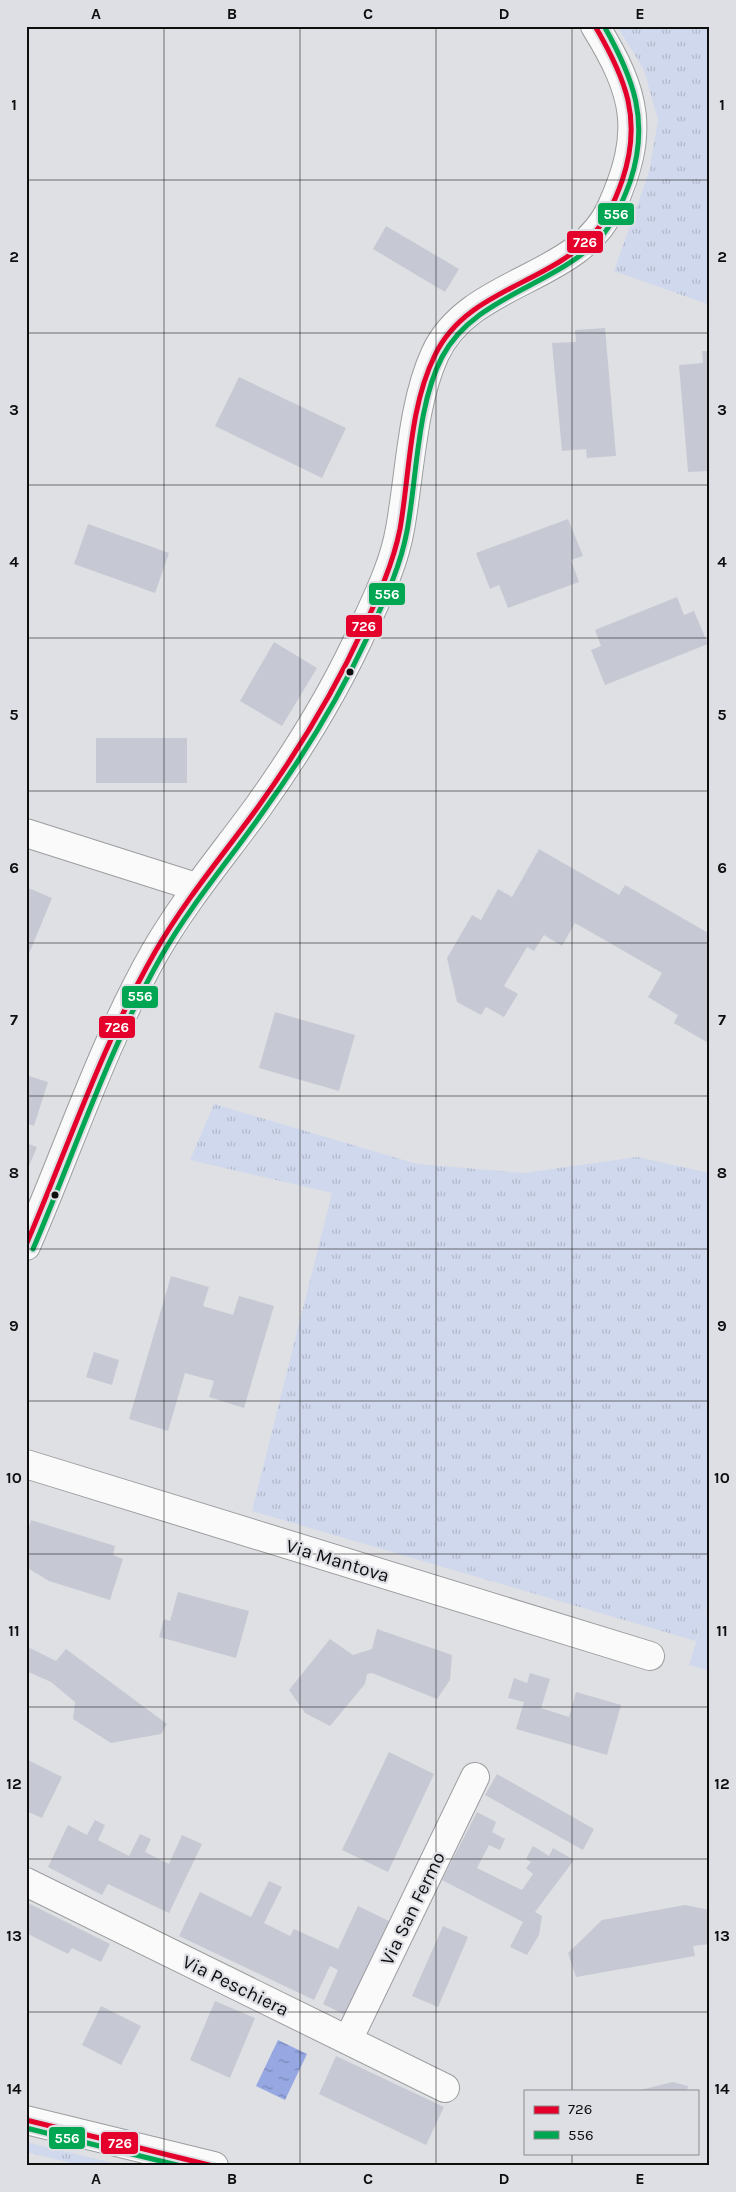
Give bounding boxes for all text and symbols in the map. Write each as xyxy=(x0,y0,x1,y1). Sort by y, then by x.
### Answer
text: A xyxy=(91,4,101,23)
text: B xyxy=(227,4,237,23)
text: C xyxy=(363,4,373,23)
text: D xyxy=(499,4,510,23)
text: E xyxy=(635,4,645,23)
text: 1 xyxy=(11,95,17,114)
text: 1 xyxy=(719,95,725,114)
line badge: 556 xyxy=(597,202,635,226)
text: 556 xyxy=(604,206,628,223)
line badge: 726 xyxy=(566,230,604,254)
text: 726 xyxy=(573,234,597,251)
text: 2 xyxy=(9,247,19,266)
text: 2 xyxy=(717,247,727,266)
text: 3 xyxy=(9,400,19,419)
text: 3 xyxy=(717,400,727,419)
text: 4 xyxy=(9,552,19,571)
text: 4 xyxy=(717,552,727,571)
line badge: 556 xyxy=(368,582,406,606)
text: 556 xyxy=(375,586,399,603)
line badge: 726 xyxy=(345,614,383,638)
text: 726 xyxy=(352,618,376,635)
unlabelled marker xyxy=(345,667,355,677)
text: 5 xyxy=(9,705,19,724)
text: 5 xyxy=(717,705,727,724)
text: 6 xyxy=(9,858,19,877)
text: 6 xyxy=(717,858,727,877)
line badge: 556 xyxy=(121,985,159,1009)
text: 556 xyxy=(128,988,152,1005)
text: 7 xyxy=(10,1010,18,1029)
text: 7 xyxy=(718,1010,726,1029)
line badge: 726 xyxy=(98,1015,136,1039)
text: 726 xyxy=(105,1019,129,1036)
text: 8 xyxy=(9,1163,19,1182)
text: 8 xyxy=(717,1163,727,1182)
unlabelled marker xyxy=(50,1190,60,1200)
text: 9 xyxy=(9,1316,19,1335)
text: 9 xyxy=(717,1316,727,1335)
text: 10 xyxy=(6,1468,22,1487)
text: 10 xyxy=(714,1468,730,1487)
street label: Via Mantova xyxy=(283,1535,392,1587)
text: 11 xyxy=(8,1621,20,1640)
text: 11 xyxy=(716,1621,728,1640)
text: 12 xyxy=(6,1774,22,1793)
text: 12 xyxy=(714,1774,730,1793)
street label: Via San Fermo xyxy=(376,1848,450,1969)
text: 13 xyxy=(6,1926,22,1945)
text: 13 xyxy=(714,1926,730,1945)
street label: Via Peschiera xyxy=(179,1951,292,2021)
text: 14 xyxy=(6,2079,22,2098)
text: 14 xyxy=(714,2079,730,2098)
legend xyxy=(524,2090,698,2154)
text: 726 xyxy=(568,2100,592,2118)
line badge: 556 xyxy=(48,2126,86,2150)
text: 556 xyxy=(568,2126,594,2144)
text: 556 xyxy=(55,2130,79,2147)
line badge: 726 xyxy=(100,2131,139,2155)
text: 726 xyxy=(108,2135,132,2152)
text: A xyxy=(91,2169,101,2188)
text: B xyxy=(227,2169,237,2188)
text: C xyxy=(363,2169,373,2188)
text: D xyxy=(499,2169,510,2188)
text: E xyxy=(635,2169,645,2188)

